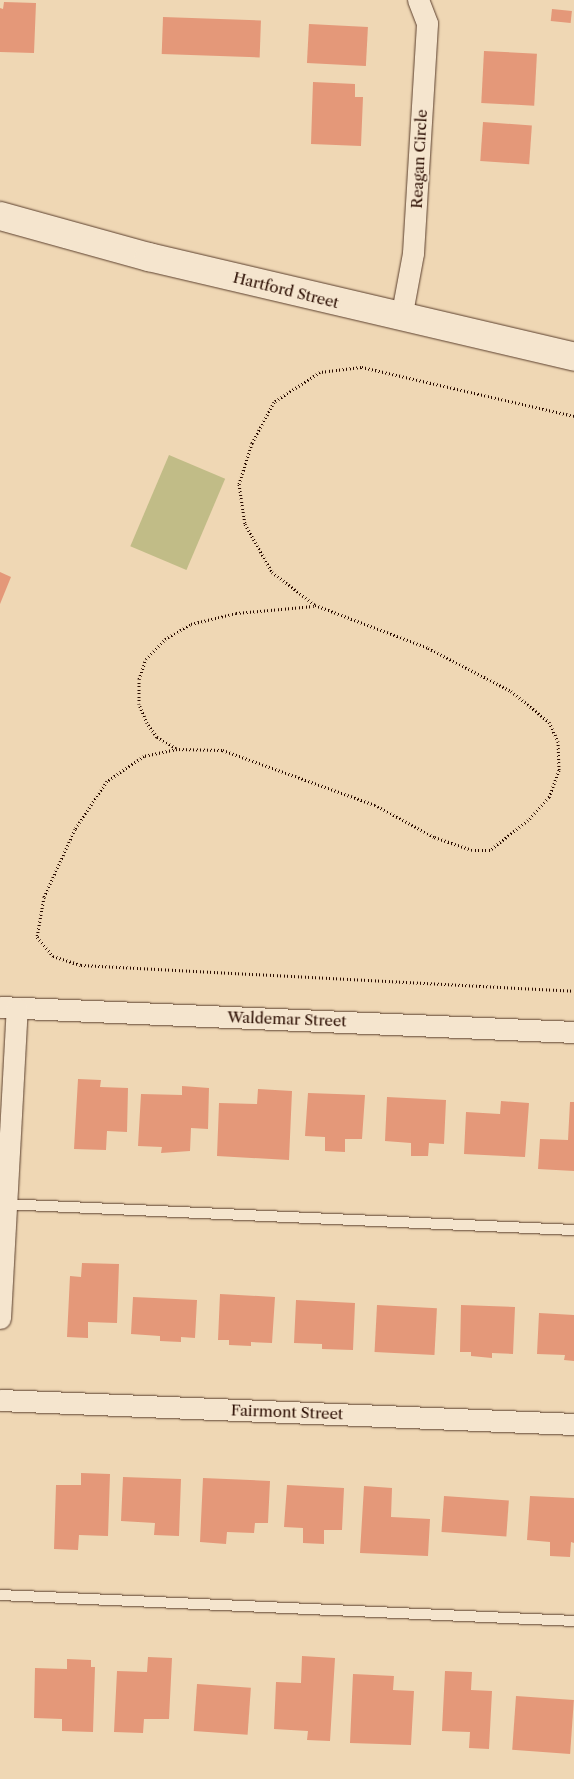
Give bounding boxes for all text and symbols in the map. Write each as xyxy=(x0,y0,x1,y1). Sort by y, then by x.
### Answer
street label: Reagan Circle xyxy=(407,109,431,209)
street label: Hartford Street xyxy=(231,268,341,312)
street label: Waldemar Street xyxy=(227,1008,347,1030)
street label: Fairmont Street xyxy=(231,1401,343,1423)

